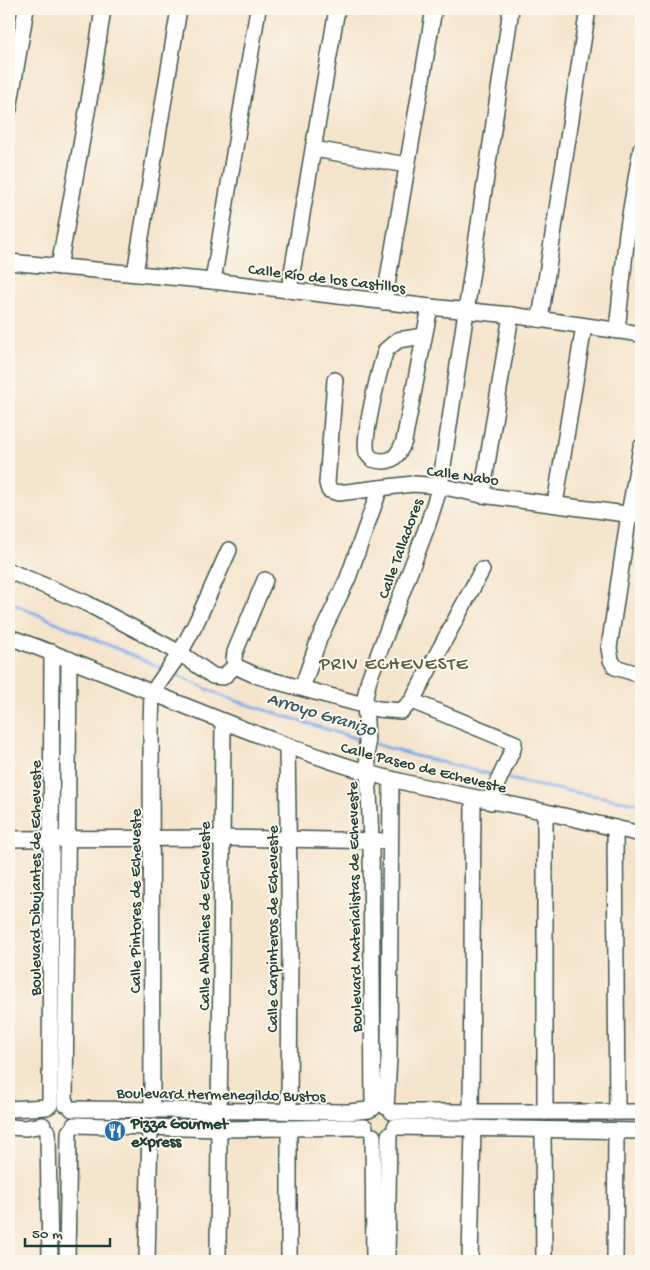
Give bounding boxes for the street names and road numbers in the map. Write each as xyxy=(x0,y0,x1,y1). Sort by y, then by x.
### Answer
street label: Calle Río de los Castillos xyxy=(247,261,407,300)
street label: Calle Nabo xyxy=(425,463,500,492)
street label: Calle Talladores xyxy=(375,496,430,602)
street label: Calle Paseo de Echeveste xyxy=(338,740,509,799)
street label: Boulevard Dibujantes de Echeveste xyxy=(28,759,47,997)
street label: Boulevard Materialistas de Echeveste xyxy=(345,781,368,1034)
street label: Calle Pintores de Echeveste xyxy=(128,808,147,993)
street label: Calle Albañiles de Echeveste xyxy=(197,821,216,1011)
street label: Calle Carpinteros de Echeveste xyxy=(265,825,284,1032)
street label: Boulevard Hermenegildo Bustos xyxy=(115,1085,327,1108)

